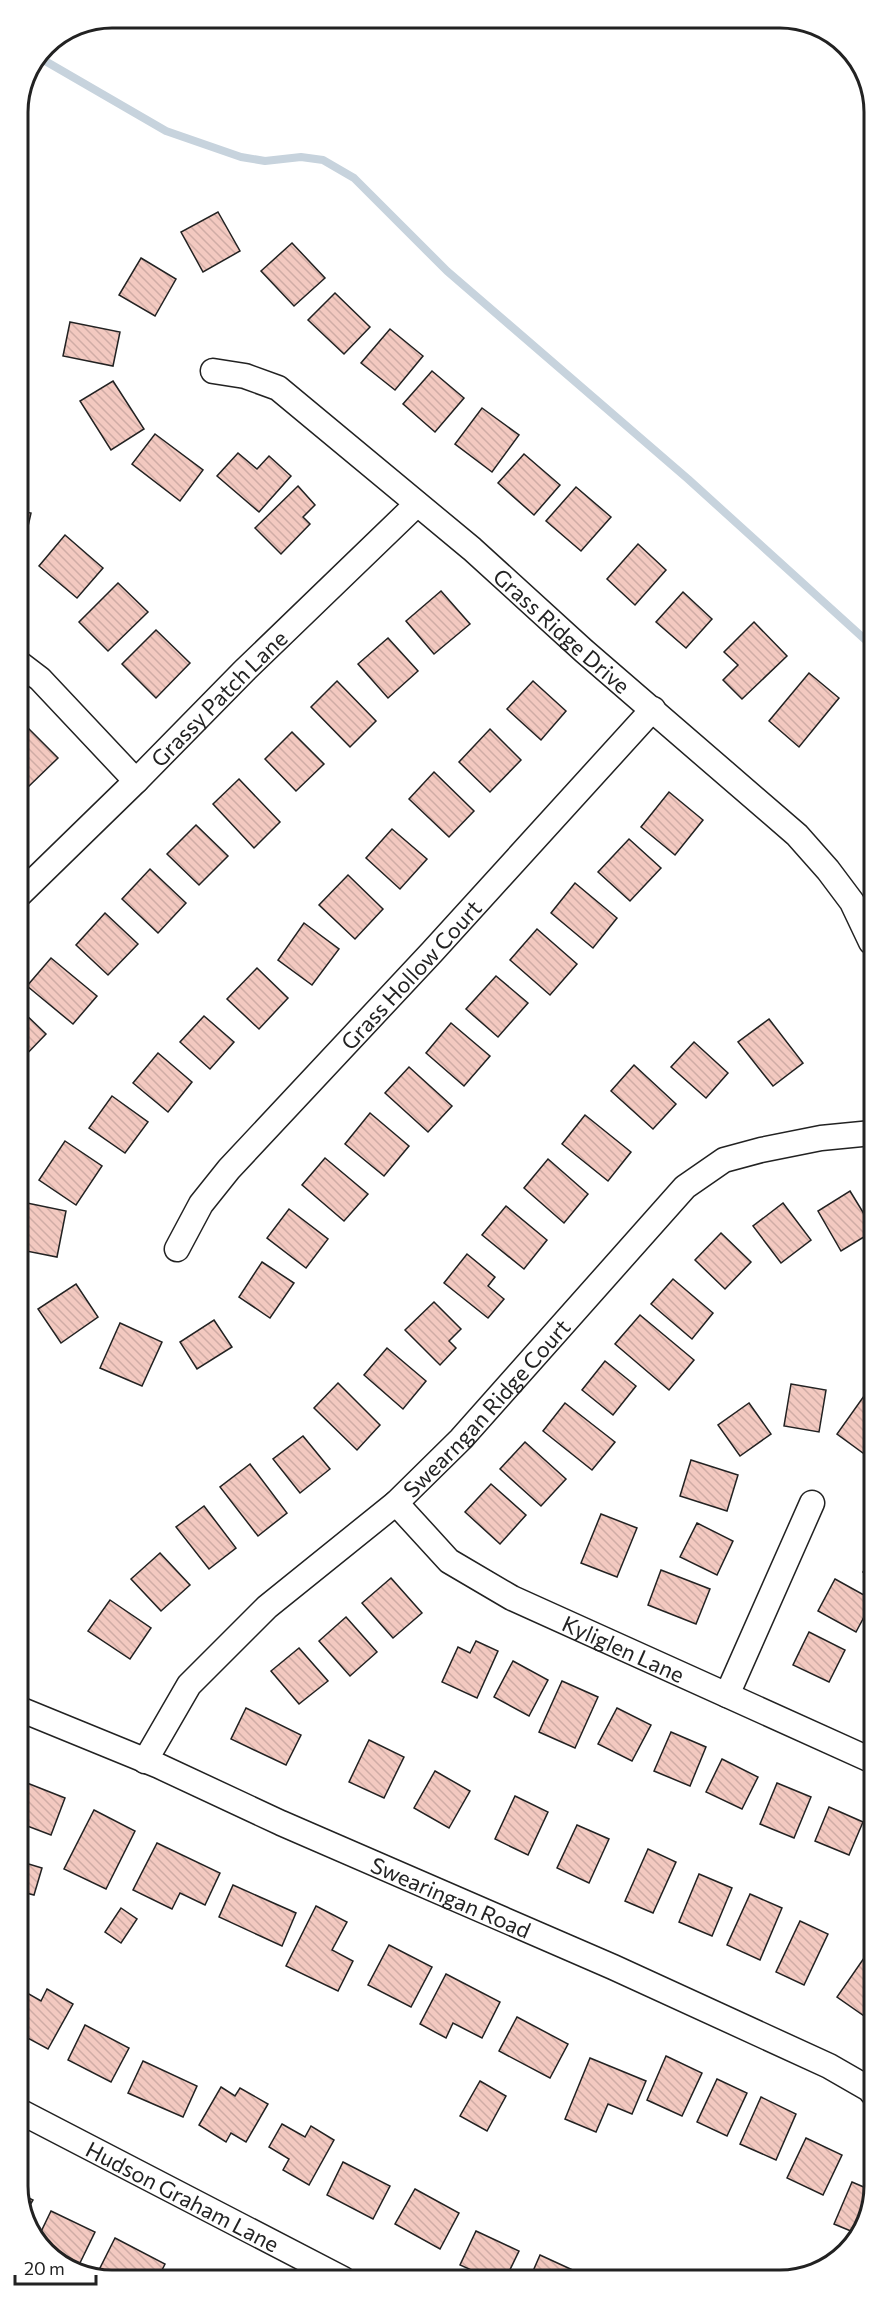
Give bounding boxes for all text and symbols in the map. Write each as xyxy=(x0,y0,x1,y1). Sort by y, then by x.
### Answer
street label: Grass Ridge Drive xyxy=(488,562,636,699)
street label: Grassy Patch Lane xyxy=(145,624,292,772)
street label: Grass Hollow Court xyxy=(335,894,487,1055)
street label: Swearngan Ridge Court xyxy=(397,1313,575,1502)
street label: Kyliglen Lane xyxy=(558,1609,689,1688)
street label: Swearingan Road xyxy=(367,1850,535,1943)
street label: Hudson Graham Lane xyxy=(82,2135,284,2257)
scale bar xyxy=(15,2248,96,2286)
text: 20 m xyxy=(24,2257,65,2279)

